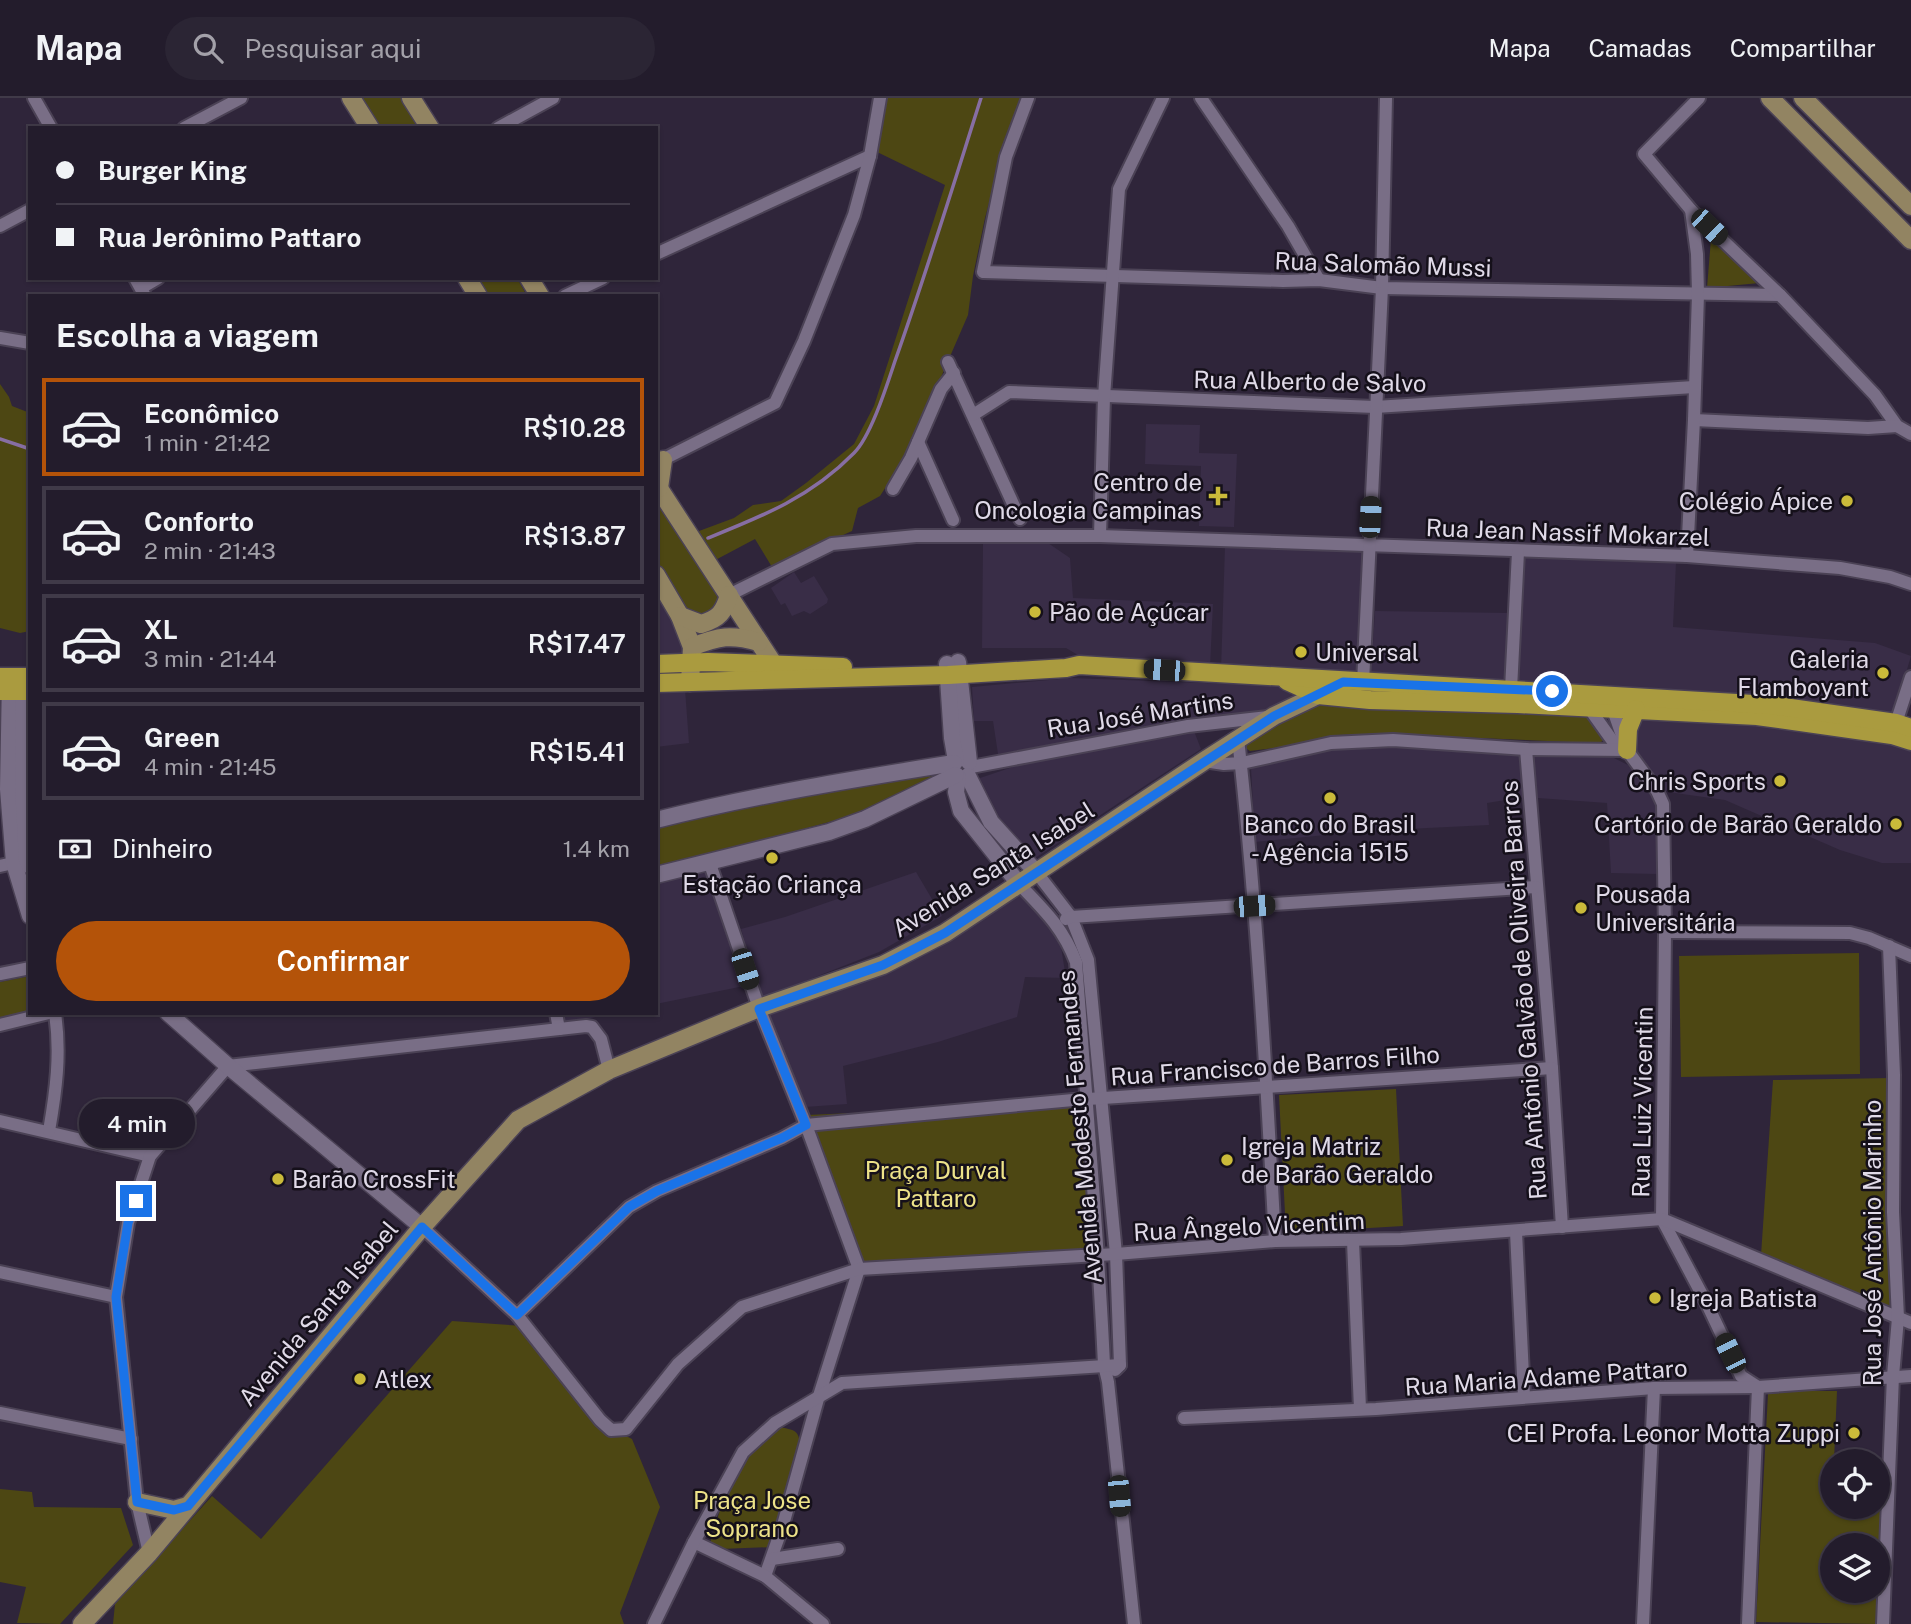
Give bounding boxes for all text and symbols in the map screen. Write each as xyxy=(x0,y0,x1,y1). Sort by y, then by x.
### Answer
search box xyxy=(165,17,655,80)
text: Mapa xyxy=(35,29,123,67)
icon: search xyxy=(189,29,227,67)
text: Pesquisar aqui xyxy=(245,33,421,64)
text: Mapa xyxy=(1489,34,1550,62)
text: Camadas xyxy=(1588,34,1692,62)
text: Compartilhar xyxy=(1730,34,1876,62)
text: Burger King xyxy=(98,155,247,186)
car xyxy=(1687,205,1732,249)
text: Rua Jerônimo Pattaro xyxy=(98,222,362,253)
street label: Rua Salomão Mussi xyxy=(1274,246,1492,282)
text: Escolha a viagem xyxy=(56,317,319,354)
street label: Rua Alberto de Salvo xyxy=(1193,365,1427,397)
icon: car xyxy=(60,396,123,459)
text: Econômico xyxy=(144,398,279,429)
text: R$10.28 xyxy=(523,412,626,443)
text: 1 min · 21:42 xyxy=(144,429,271,456)
place label: Centro de Oncologia Campinas xyxy=(974,468,1202,524)
marker: Centro de Oncologia Campinas xyxy=(1208,486,1228,506)
place label: Colégio Ápice xyxy=(1679,487,1833,515)
marker: Colégio Ápice xyxy=(1839,493,1855,509)
car xyxy=(1359,495,1382,539)
icon: car xyxy=(60,504,123,567)
text: Conforto xyxy=(144,506,254,537)
street label: Rua Jean Nassif Mokarzel xyxy=(1425,513,1711,551)
text: R$13.87 xyxy=(524,520,626,551)
text: 2 min · 21:43 xyxy=(144,537,276,564)
place label: Pão de Açúcar xyxy=(1049,598,1209,626)
marker: Pão de Açúcar xyxy=(1027,604,1043,620)
icon: car xyxy=(60,612,123,675)
text: XL xyxy=(144,614,178,645)
text: R$17.47 xyxy=(528,628,626,659)
place label: Universal xyxy=(1315,638,1419,666)
marker: Universal xyxy=(1293,644,1309,660)
text: 3 min · 21:44 xyxy=(144,645,276,672)
place label: Galeria Flamboyant xyxy=(1737,645,1869,701)
car xyxy=(1143,658,1186,682)
marker: Galeria Flamboyant xyxy=(1875,665,1891,681)
route start xyxy=(1536,675,1568,707)
street label: Rua José Martins xyxy=(1045,685,1235,743)
icon: car xyxy=(60,720,123,783)
text: Green xyxy=(144,722,220,753)
text: R$15.41 xyxy=(529,736,626,767)
text: 4 min · 21:45 xyxy=(144,753,276,780)
place label: Chris Sports xyxy=(1628,767,1766,795)
marker: Chris Sports xyxy=(1772,773,1788,789)
street label: Rua Antônio Galvão de Oliveira Barros xyxy=(1494,780,1552,1200)
marker: Banco do Brasil - Agência 1515 xyxy=(1322,790,1338,806)
street label: Avenida Santa Isabel xyxy=(887,795,1099,943)
place label: Banco do Brasil - Agência 1515 xyxy=(1244,810,1416,866)
place label: Cartório de Barão Geraldo xyxy=(1594,810,1882,838)
marker: Cartório de Barão Geraldo xyxy=(1888,816,1904,832)
icon: cash xyxy=(56,830,94,868)
text: Dinheiro xyxy=(112,833,213,864)
text: 1.4 km xyxy=(563,835,630,862)
marker: Estação Criança xyxy=(764,850,780,866)
place label: Estação Criança xyxy=(682,870,862,898)
place label: Pousada Universitária xyxy=(1595,880,1736,936)
car xyxy=(1233,894,1276,918)
marker: Pousada Universitária xyxy=(1573,900,1589,916)
button: Confirmar xyxy=(56,921,630,1001)
car xyxy=(729,946,762,992)
street label: Avenida Modesto Fernandes xyxy=(1051,969,1107,1285)
street label: Rua Luiz Vicentin xyxy=(1626,1006,1658,1198)
street label: Rua Francisco de Barros Filho xyxy=(1109,1040,1441,1090)
callout: 4 min xyxy=(78,1100,194,1148)
street label: Rua José Antônio Marinho xyxy=(1858,1100,1886,1386)
text: 4 min xyxy=(107,1110,167,1137)
place label: Igreja Matriz de Barão Geraldo xyxy=(1241,1132,1433,1188)
marker: Igreja Matriz de Barão Geraldo xyxy=(1219,1152,1235,1168)
park label: Praça Durval Pattaro xyxy=(865,1156,1007,1212)
place label: Barão CrossFit xyxy=(292,1165,456,1193)
marker: Barão CrossFit xyxy=(270,1171,286,1187)
route end xyxy=(120,1185,152,1217)
street label: Rua Ângelo Vicentim xyxy=(1133,1206,1365,1246)
street label: Avenida Santa Isabel xyxy=(232,1215,404,1411)
place label: Igreja Batista xyxy=(1669,1284,1817,1312)
marker: Igreja Batista xyxy=(1647,1290,1663,1306)
car xyxy=(1712,1330,1749,1376)
street label: Rua Maria Adame Pattaro xyxy=(1404,1353,1688,1401)
place label: Atlex xyxy=(374,1365,432,1393)
marker: Atlex xyxy=(352,1371,368,1387)
place label: CEI Profa. Leonor Motta Zuppi xyxy=(1507,1419,1840,1447)
marker: CEI Profa. Leonor Motta Zuppi xyxy=(1846,1425,1862,1441)
map controls xyxy=(1820,1449,1890,1603)
button: locate xyxy=(1820,1449,1890,1519)
car xyxy=(1107,1474,1132,1518)
park label: Praça Jose Soprano xyxy=(693,1486,811,1542)
button: layers xyxy=(1820,1533,1890,1603)

